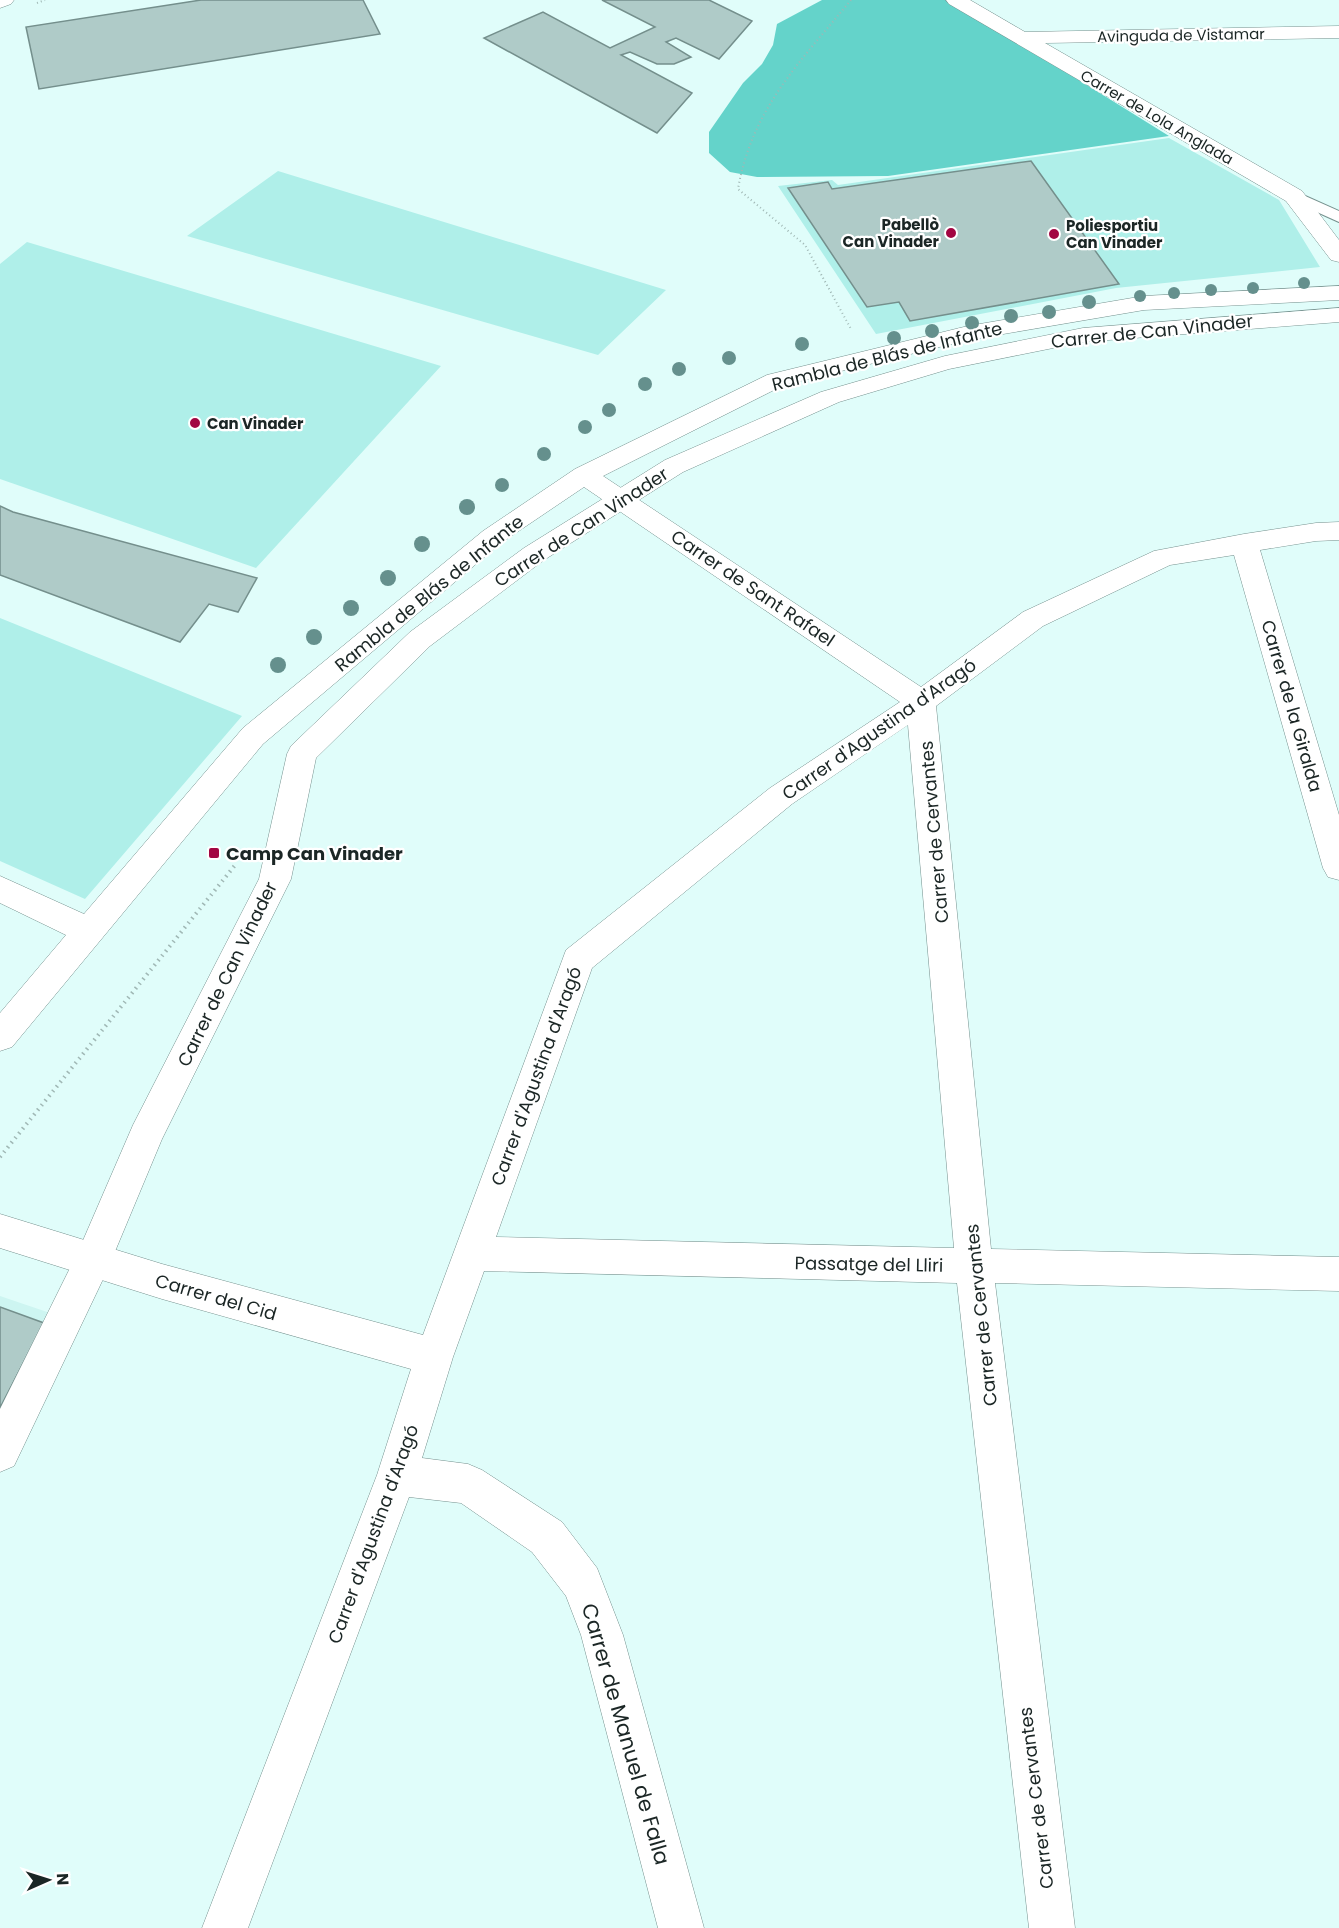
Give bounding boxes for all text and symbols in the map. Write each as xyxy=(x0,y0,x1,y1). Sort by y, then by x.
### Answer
street label: Avinguda de Vistamar xyxy=(1097,23,1265,47)
street label: Carrer de Lola Anglada xyxy=(1077,65,1237,169)
place label: Pabellò Can Vinader xyxy=(843,214,940,252)
place label: Poliesportiu Can Vinader xyxy=(1066,215,1163,253)
marker: Pabellò Can Vinader xyxy=(944,226,958,240)
marker: Poliesportiu Can Vinader xyxy=(1047,227,1061,241)
street label: Carrer de Can Vinader xyxy=(1050,308,1255,354)
street label: Rambla de Blás de Infante xyxy=(769,315,1005,397)
place label: Can Vinader xyxy=(207,413,304,434)
marker: Can Vinader xyxy=(188,416,202,430)
street label: Carrer de Can Vinader xyxy=(489,461,673,593)
street label: Rambla de Blás de Infante xyxy=(329,509,529,677)
street label: Carrer de Sant Rafael xyxy=(666,524,840,652)
street label: Carrer de la Giralda xyxy=(1255,617,1329,795)
street label: Carrer d'Agustina d'Aragó xyxy=(777,652,981,806)
street label: Carrer de Cervantes xyxy=(914,740,954,924)
place label: Camp Can Vinader xyxy=(226,841,403,866)
marker: Camp Can Vinader xyxy=(207,846,221,860)
street label: Carrer de Can Vinader xyxy=(171,877,283,1071)
street label: Carrer d'Agustina d'Aragó xyxy=(485,963,587,1189)
street label: Carrer de Cervantes xyxy=(959,1223,1003,1407)
street label: Passatge del Lliri xyxy=(795,1250,943,1278)
street label: Carrer del Cid xyxy=(152,1268,280,1326)
street label: Carrer d'Agustina d'Aragó xyxy=(322,1421,424,1647)
street label: Carrer de Manuel de Falla xyxy=(575,1600,677,1868)
street label: Carrer de Cervantes xyxy=(1012,1706,1060,1890)
north arrow xyxy=(18,1850,78,1910)
text: N xyxy=(51,1873,74,1886)

